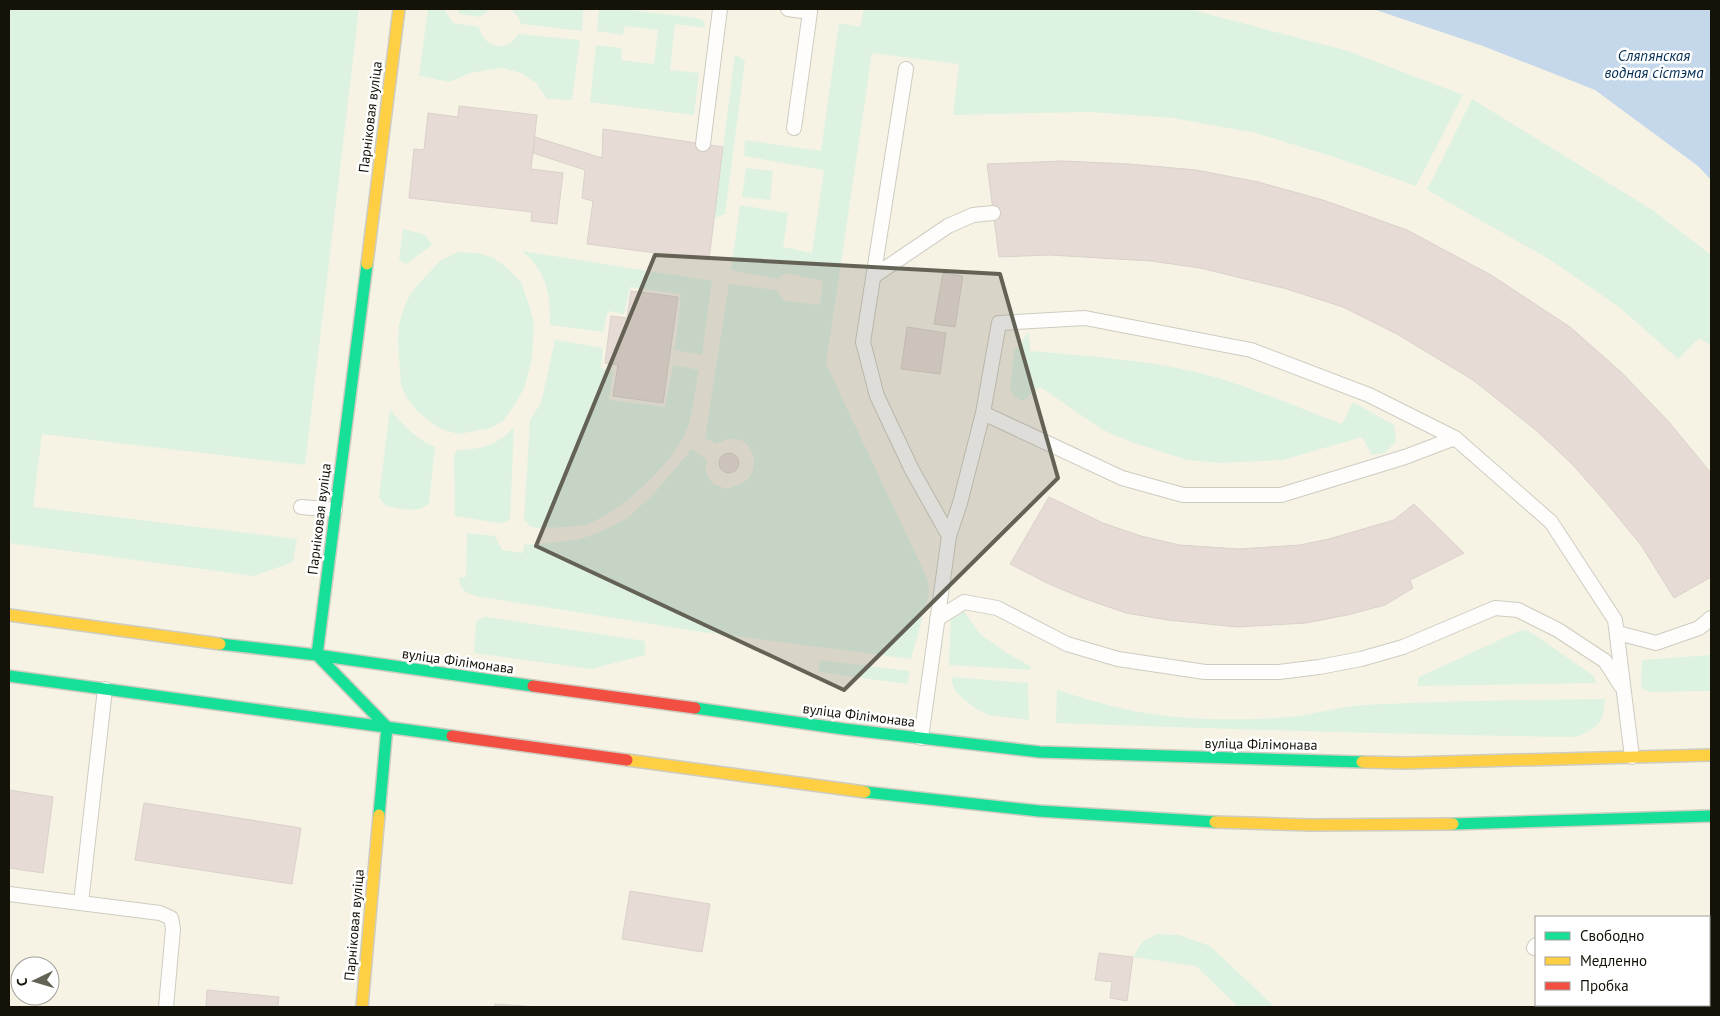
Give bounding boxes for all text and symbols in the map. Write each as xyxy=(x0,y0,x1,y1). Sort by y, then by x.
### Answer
water label: Сляпянская водная сістэма xyxy=(1604,46,1704,82)
street label: Парніковая вуліца xyxy=(354,60,386,174)
street label: Парніковая вуліца xyxy=(303,462,335,576)
street label: вуліца Філімонава xyxy=(401,644,515,678)
street label: вуліца Філімонава xyxy=(802,699,916,731)
street label: вуліца Філімонава xyxy=(1204,734,1318,754)
street label: Парніковая вуліца xyxy=(340,868,368,982)
legend xyxy=(1535,916,1710,1006)
text: Свободно xyxy=(1580,926,1644,945)
text: Медленно xyxy=(1580,951,1647,970)
north arrow xyxy=(10,956,60,1006)
text: Пробка xyxy=(1580,976,1629,995)
text: С xyxy=(13,977,31,987)

